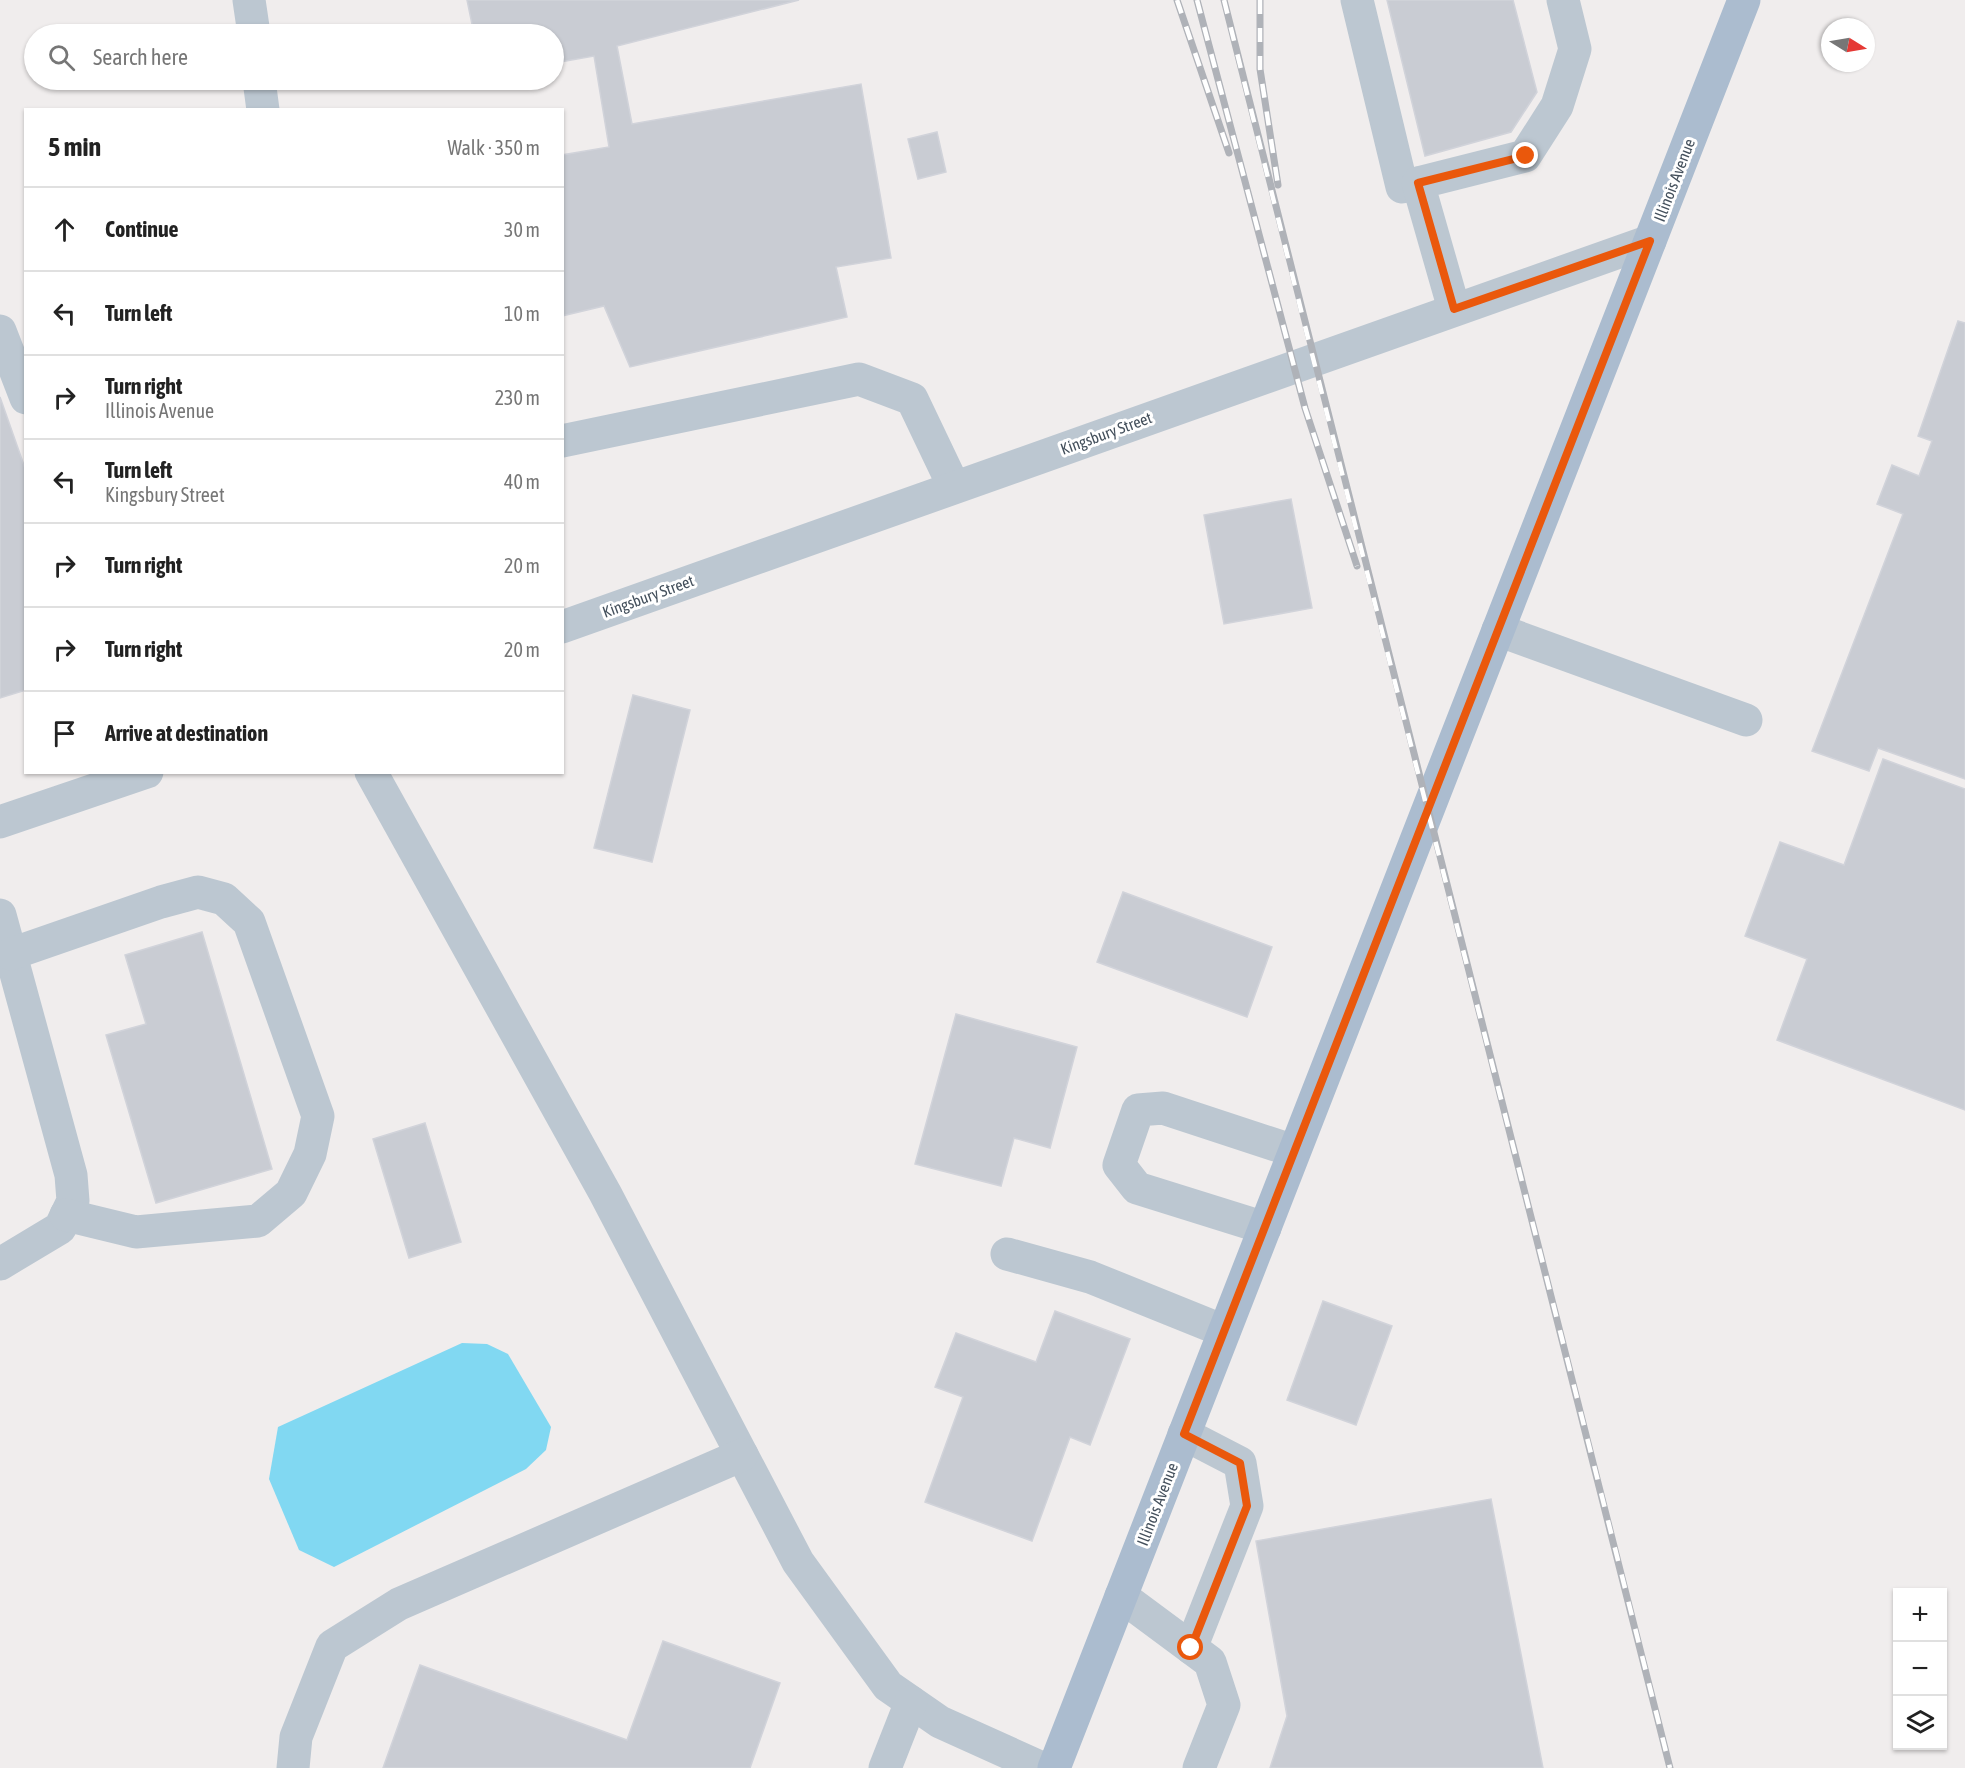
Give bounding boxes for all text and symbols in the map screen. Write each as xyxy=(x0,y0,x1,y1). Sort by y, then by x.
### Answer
north arrow xyxy=(1821,18,1875,72)
search box xyxy=(24,24,564,90)
icon: search xyxy=(45,41,78,74)
text: Search here xyxy=(93,44,188,70)
text: 5 min xyxy=(48,132,101,162)
text: Walk · 350 m xyxy=(448,136,540,159)
street label: Illinois Avenue xyxy=(1650,136,1698,224)
route end xyxy=(1512,142,1538,168)
icon: ahead xyxy=(48,213,81,246)
text: Continue xyxy=(105,216,179,242)
text: 30 m xyxy=(504,218,540,241)
icon: left xyxy=(48,297,81,330)
text: Turn left xyxy=(105,300,172,326)
text: 10 m xyxy=(504,302,540,325)
text: Turn right xyxy=(105,373,182,399)
icon: right xyxy=(48,381,81,414)
text: 230 m xyxy=(495,386,540,409)
text: Illinois Avenue xyxy=(105,399,214,422)
street label: Kingsbury Street xyxy=(1058,408,1155,459)
text: Turn left xyxy=(105,457,172,483)
icon: left xyxy=(48,465,81,498)
text: 40 m xyxy=(504,470,540,493)
text: Kingsbury Street xyxy=(105,483,225,506)
icon: right xyxy=(48,549,81,582)
text: Turn right xyxy=(105,552,182,578)
text: 20 m xyxy=(504,554,540,577)
street label: Kingsbury Street xyxy=(600,571,697,622)
icon: right xyxy=(48,633,81,666)
text: Turn right xyxy=(105,636,182,662)
text: 20 m xyxy=(504,638,540,661)
icon: arrive xyxy=(48,717,81,750)
text: Arrive at destination xyxy=(105,720,268,746)
street label: Illinois Avenue xyxy=(1133,1460,1181,1548)
map controls xyxy=(1893,1588,1947,1750)
button: + xyxy=(1893,1588,1947,1642)
route start xyxy=(1177,1634,1203,1660)
button: − xyxy=(1893,1642,1947,1696)
button: layers xyxy=(1893,1696,1947,1750)

